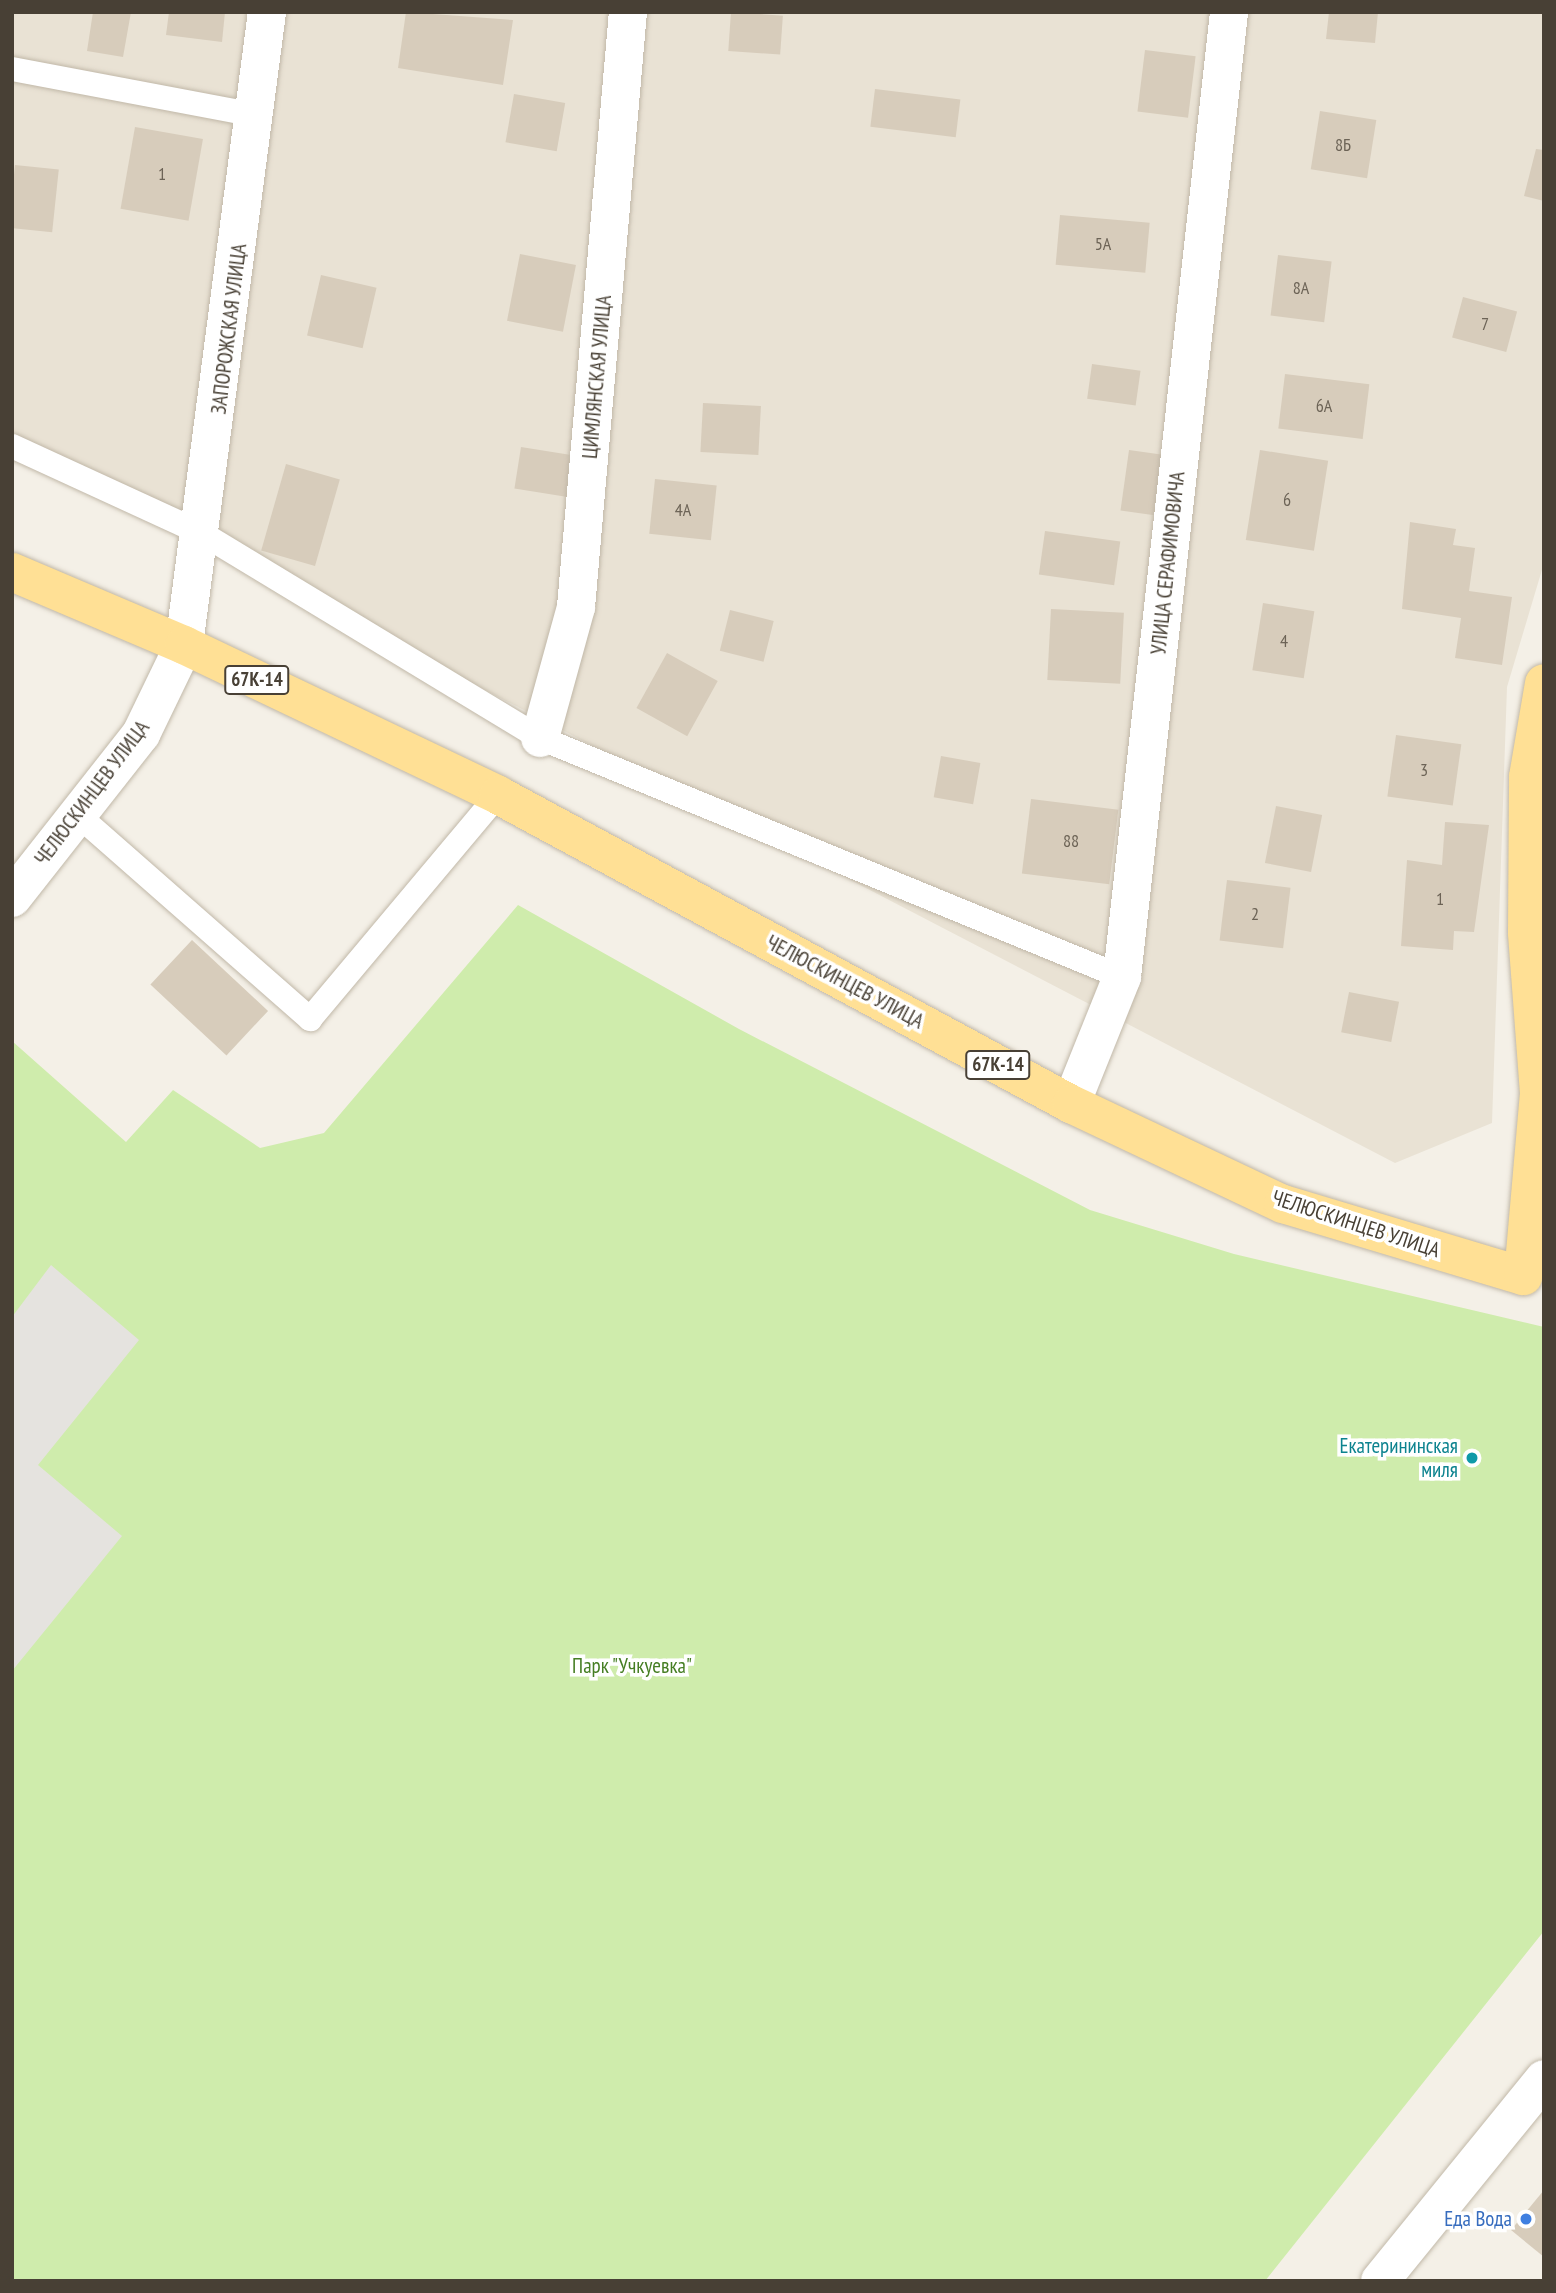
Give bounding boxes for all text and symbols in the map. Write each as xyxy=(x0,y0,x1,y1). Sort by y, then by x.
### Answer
house number: 8Б xyxy=(1335,134,1351,156)
house number: 1 xyxy=(158,163,166,185)
house number: 5А xyxy=(1095,233,1111,255)
street label: ЗАПОРОЖСКАЯ УЛИЦА xyxy=(206,242,252,416)
house number: 8А xyxy=(1293,277,1309,299)
street label: ЦИМЛЯНСКАЯ УЛИЦА xyxy=(577,294,617,460)
house number: 7 xyxy=(1481,313,1489,335)
house number: 6А xyxy=(1316,395,1332,417)
street label: УЛИЦА СЕРАФИМОВИЧА xyxy=(1146,470,1190,656)
house number: 6 xyxy=(1283,489,1291,511)
house number: 4А xyxy=(675,499,691,521)
house number: 4 xyxy=(1280,630,1288,652)
road number: 67К-14 xyxy=(224,664,290,695)
street label: ЧЕЛЮСКИНЦЕВ УЛИЦА xyxy=(29,715,155,871)
house number: 3 xyxy=(1420,759,1428,781)
house number: 88 xyxy=(1063,830,1079,852)
house number: 1 xyxy=(1436,888,1444,910)
house number: 2 xyxy=(1251,903,1259,925)
street label: ЧЕЛЮСКИНЦЕВ УЛИЦА xyxy=(762,930,928,1034)
road number: 67К-14 xyxy=(965,1050,1031,1080)
street label: ЧЕЛЮСКИНЦЕВ УЛИЦА xyxy=(1269,1185,1443,1263)
place label: Екатерининская миля xyxy=(1339,1433,1458,1483)
marker: Екатерининская миля xyxy=(1464,1450,1480,1466)
park label: Парк "Учкуевка" xyxy=(571,1653,693,1679)
place label: Еда Вода xyxy=(1444,2206,1512,2232)
marker: Еда Вода xyxy=(1518,2211,1534,2227)

